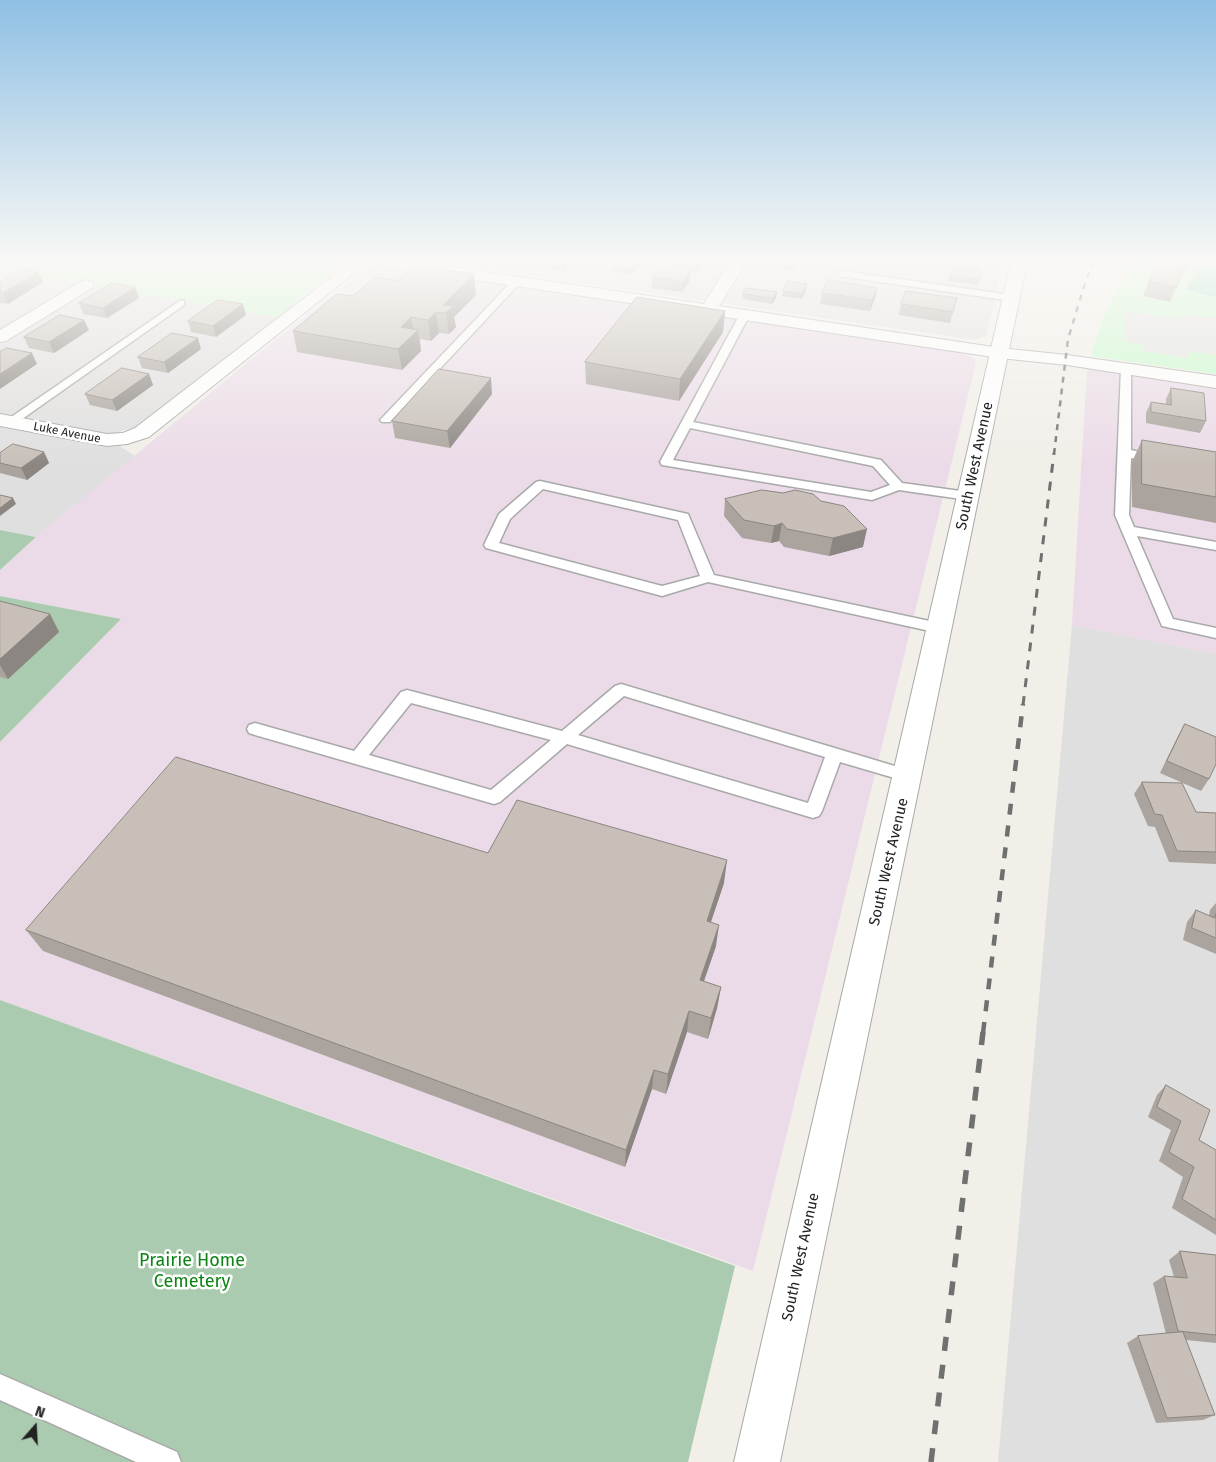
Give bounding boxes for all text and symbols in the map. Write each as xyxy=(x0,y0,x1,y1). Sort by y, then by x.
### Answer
street label: South West Avenue xyxy=(953,400,997,532)
street label: Luke Avenue xyxy=(32,419,102,447)
street label: South West Avenue xyxy=(866,796,912,928)
street label: South West Avenue xyxy=(779,1191,823,1323)
park label: Prairie Home Cemetery xyxy=(139,1250,245,1292)
north arrow xyxy=(10,1402,60,1452)
text: N xyxy=(33,1403,47,1422)

